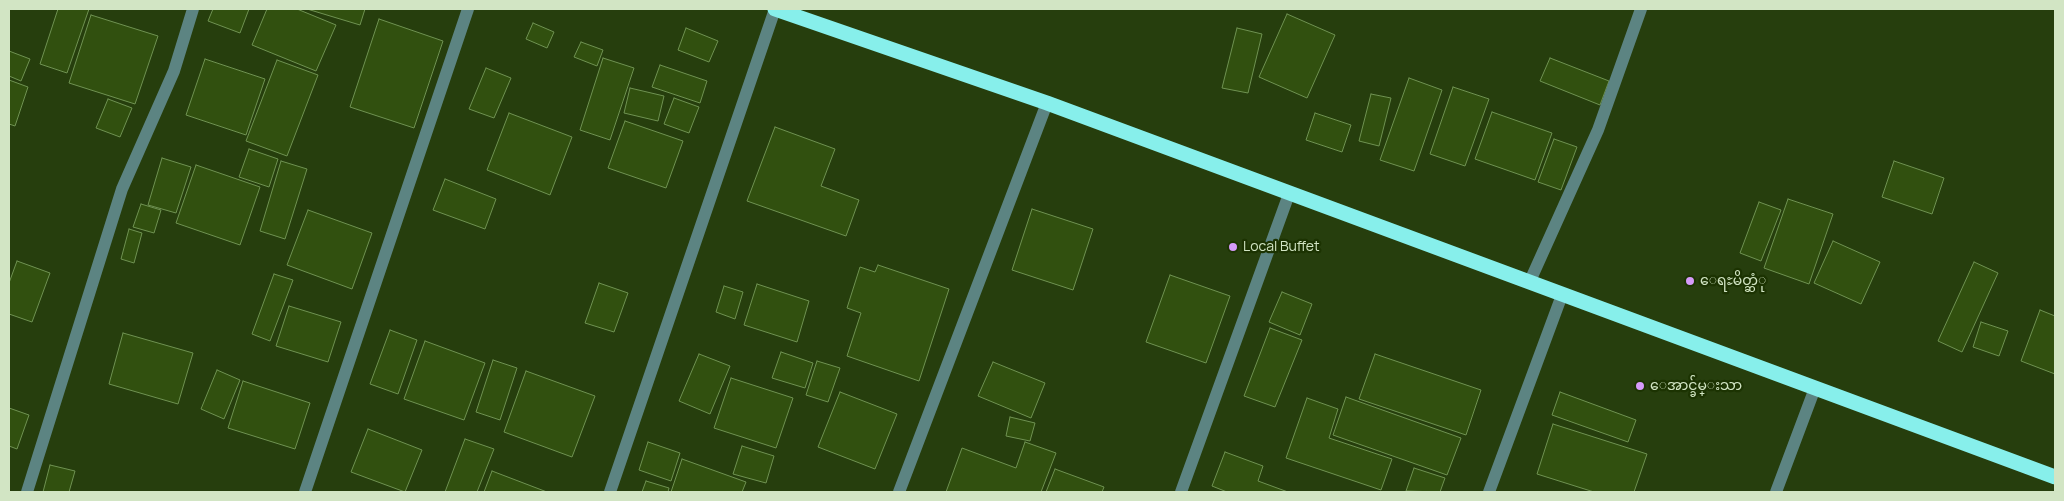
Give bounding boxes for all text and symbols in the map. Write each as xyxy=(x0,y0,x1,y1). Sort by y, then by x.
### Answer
place label: Local Buffet xyxy=(1243,239,1320,255)
marker: Local Buffet xyxy=(1227,241,1239,253)
place label: ေရႊမိတ္ဆံု xyxy=(1700,273,1766,289)
marker: ေရႊမိတ္ဆံု xyxy=(1684,275,1696,287)
place label: ေအာင္ခ်မ္းသာ xyxy=(1650,378,1742,394)
marker: ေအာင္ခ်မ္းသာ xyxy=(1634,380,1646,392)

